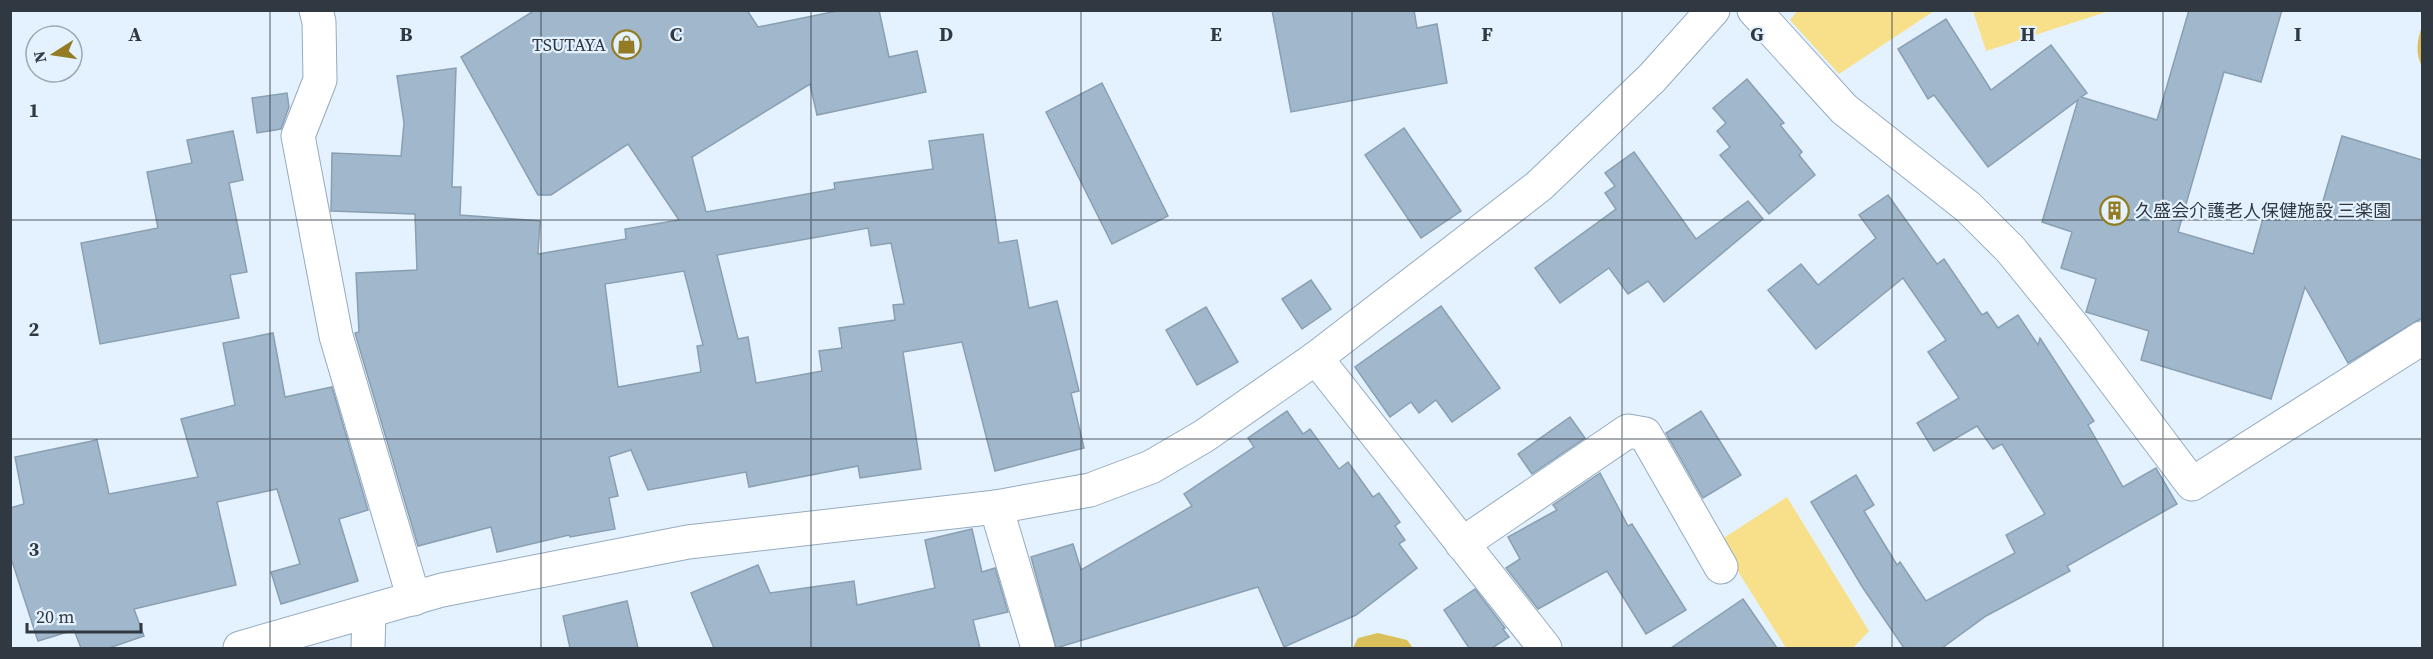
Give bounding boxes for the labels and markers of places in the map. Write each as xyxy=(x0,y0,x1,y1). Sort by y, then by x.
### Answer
shop icon: TSUTAYA xyxy=(611,29,643,61)
place label: TSUTAYA xyxy=(532,32,606,57)
building icon: 久盛会介護老人保健施設 三楽園 xyxy=(2098,195,2130,227)
place label: 久盛会介護老人保健施設 三楽園 xyxy=(2135,198,2391,223)

